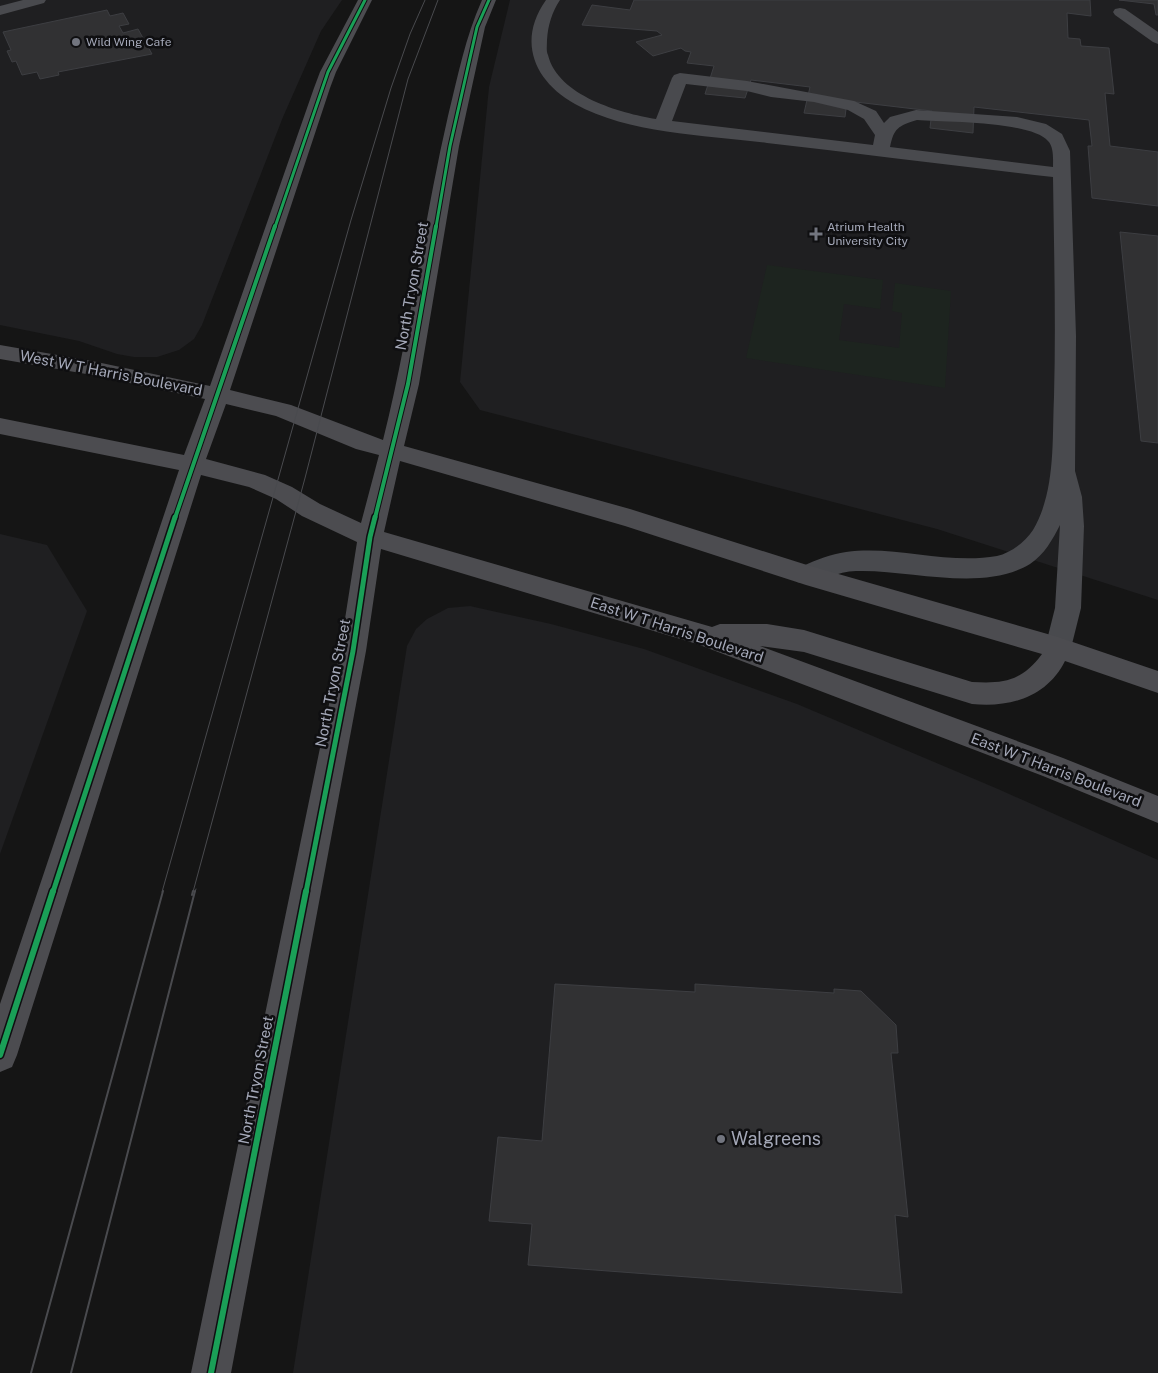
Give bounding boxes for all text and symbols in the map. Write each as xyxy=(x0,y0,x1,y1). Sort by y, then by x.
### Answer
place label: Wild Wing Cafe xyxy=(86,35,172,49)
marker: Wild Wing Cafe xyxy=(70,36,82,48)
street label: North Tryon Street xyxy=(392,220,431,352)
place label: Atrium Health University City xyxy=(827,220,909,248)
marker: Atrium Health University City xyxy=(809,227,823,241)
street label: West W T Harris Boulevard xyxy=(18,346,204,399)
street label: East W T Harris Boulevard xyxy=(588,593,766,666)
street label: North Tryon Street xyxy=(312,617,353,749)
street label: East W T Harris Boulevard xyxy=(969,729,1144,810)
street label: North Tryon Street xyxy=(235,1014,276,1146)
place label: Walgreens xyxy=(731,1128,821,1149)
marker: Walgreens xyxy=(715,1133,727,1145)

